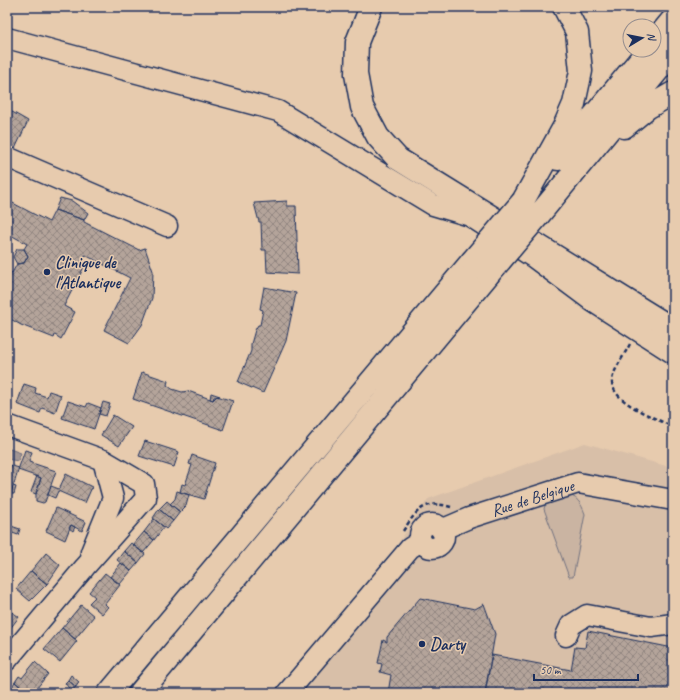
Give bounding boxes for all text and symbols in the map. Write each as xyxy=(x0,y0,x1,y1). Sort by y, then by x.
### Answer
north arrow xyxy=(622,18,662,58)
text: N xyxy=(644,32,660,43)
place label: Clinique de l'Atlantique xyxy=(55,252,122,293)
marker: Clinique de l'Atlantique xyxy=(42,267,52,277)
street label: Rue de Belgique xyxy=(489,475,578,521)
place label: Darty xyxy=(430,634,467,655)
marker: Darty xyxy=(417,639,427,649)
scale bar xyxy=(534,656,638,682)
text: 50 m xyxy=(540,662,562,678)

